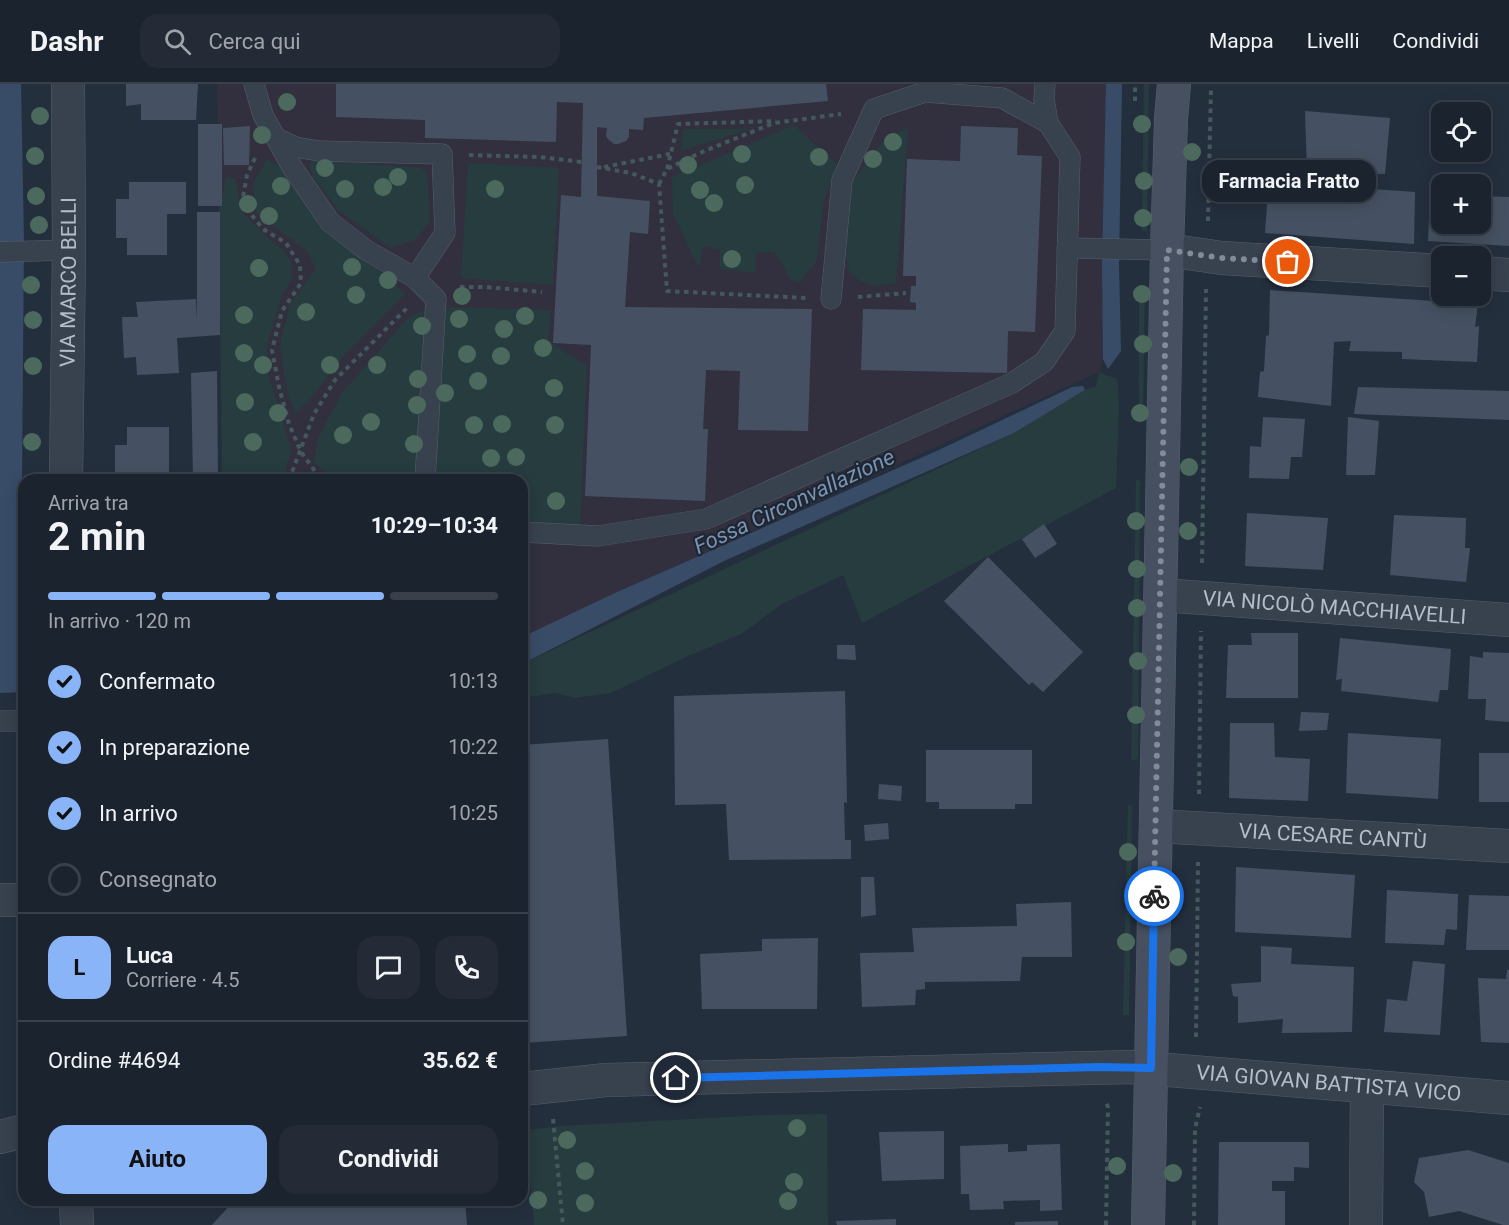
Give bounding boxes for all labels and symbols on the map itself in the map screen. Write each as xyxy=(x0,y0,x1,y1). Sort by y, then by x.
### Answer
callout: Farmacia Fratto xyxy=(1201,160,1375,202)
street label: VIA MARCO BELLI xyxy=(55,197,81,367)
pin xyxy=(1262,236,1313,287)
water label: Fossa Circonvallazione xyxy=(690,444,899,559)
street label: VIA NICOLÒ MACCHIAVELLI xyxy=(1202,586,1467,629)
street label: VIA CESARE CANTÙ xyxy=(1238,819,1427,853)
courier xyxy=(1124,866,1184,926)
pin xyxy=(650,1052,701,1103)
street label: VIA GIOVAN BATTISTA VICO xyxy=(1195,1060,1462,1106)

